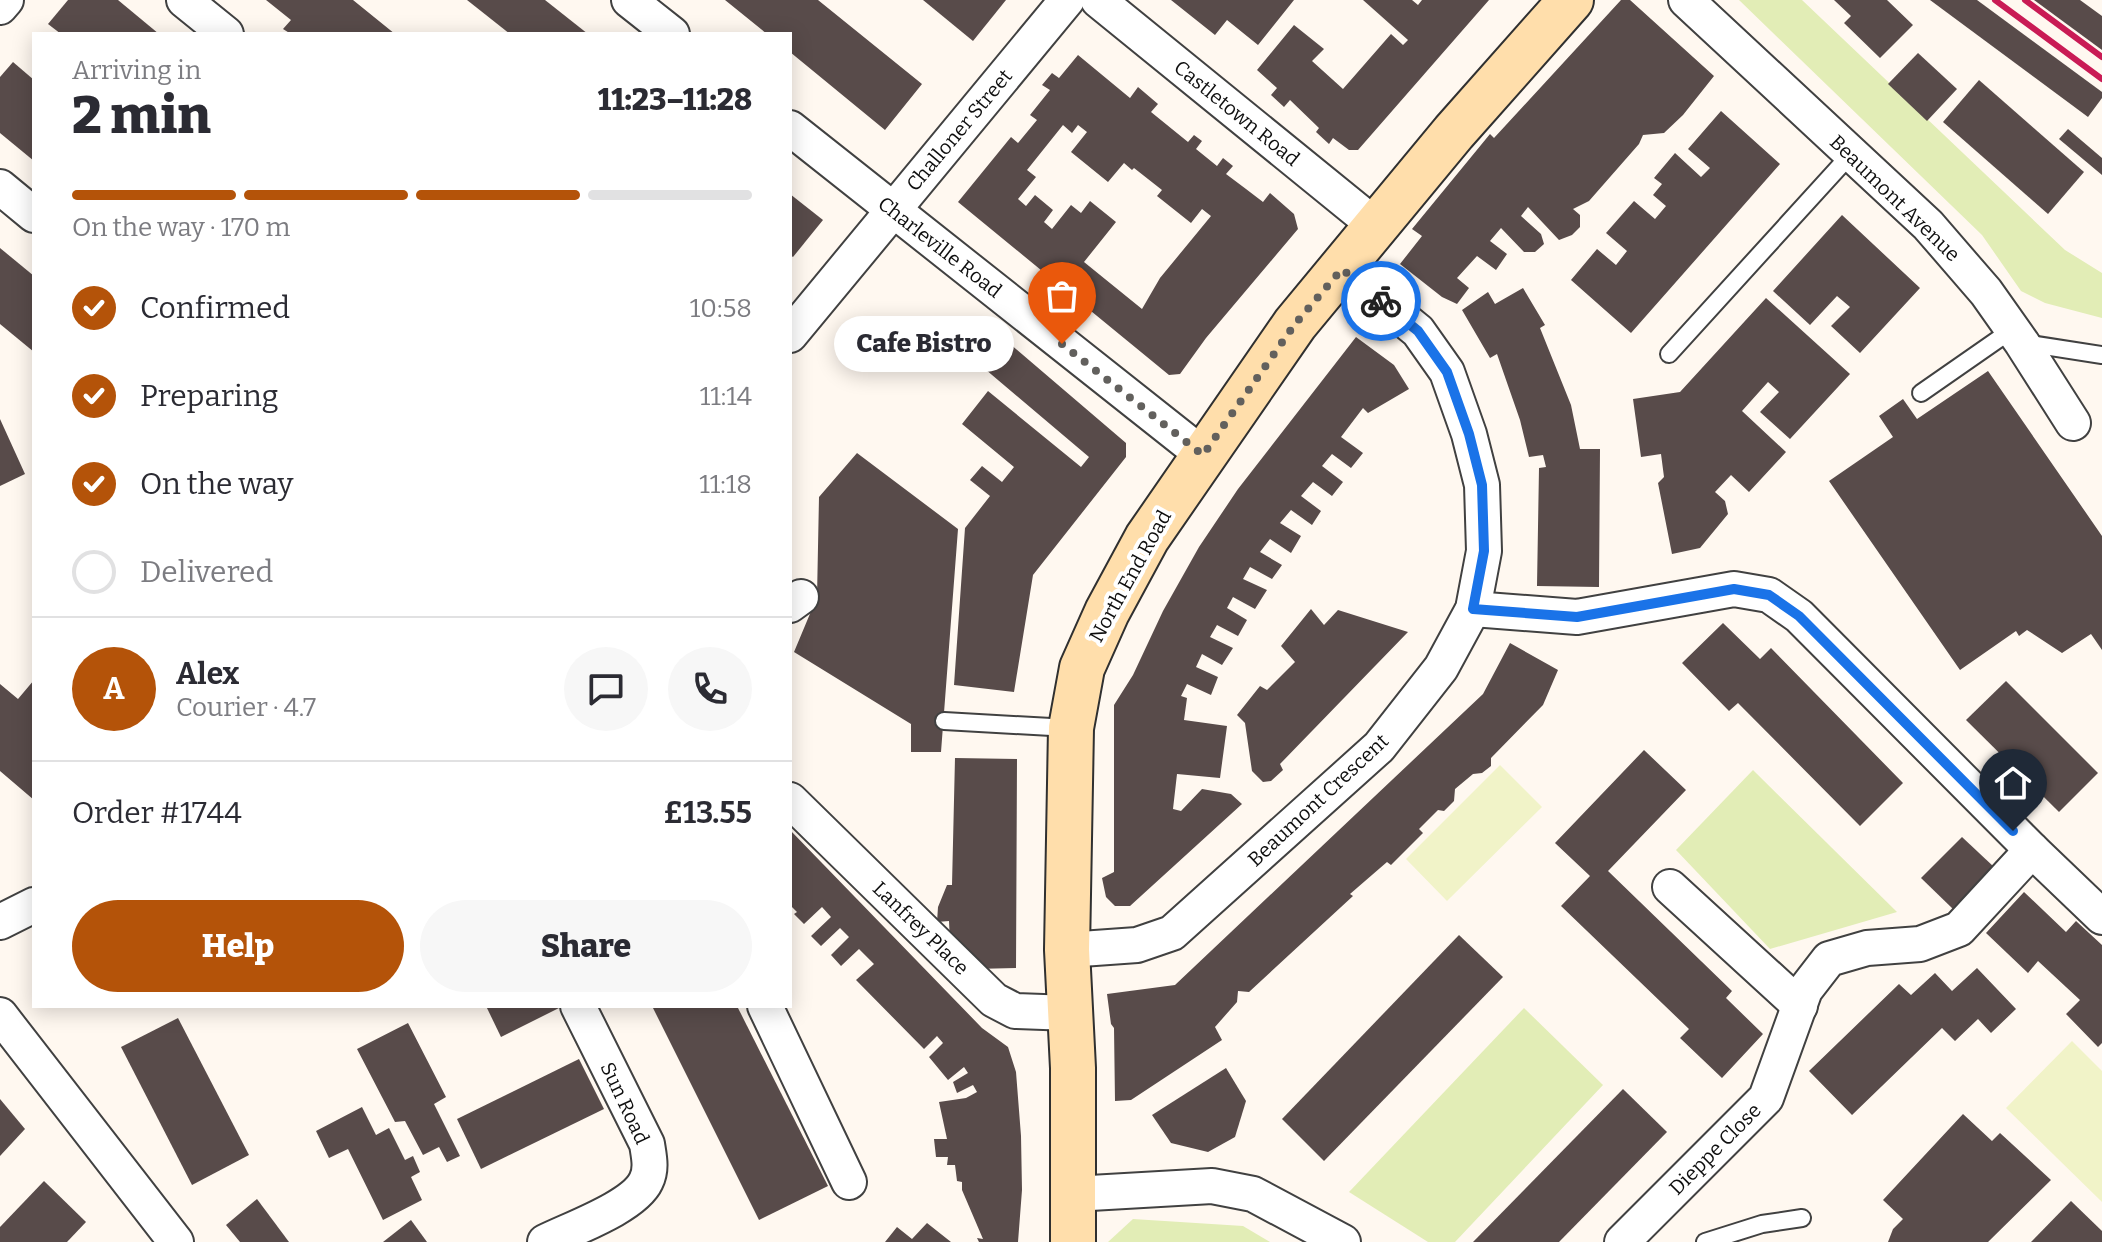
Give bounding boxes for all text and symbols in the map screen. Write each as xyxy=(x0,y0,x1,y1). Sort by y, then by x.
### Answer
text: Arriving in xyxy=(72,55,201,86)
street label: Castletown Road xyxy=(1169,55,1305,171)
street label: Challoner Street xyxy=(901,64,1017,196)
text: 11:23–11:28 xyxy=(598,82,752,118)
text: 2 min xyxy=(72,84,211,147)
street label: Beaumont Avenue xyxy=(1825,130,1965,266)
street label: Charleville Road xyxy=(873,191,1007,303)
text: On the way · 170 m xyxy=(72,212,290,243)
courier xyxy=(1341,261,1421,341)
pin xyxy=(1028,262,1096,344)
icon: bag xyxy=(1040,274,1084,318)
icon: bike xyxy=(1359,279,1403,323)
icon: check xyxy=(72,286,116,330)
text: Confirmed xyxy=(140,290,290,326)
text: 10:58 xyxy=(690,293,752,324)
callout: Cafe Bistro xyxy=(834,316,1014,372)
text: Cafe Bistro xyxy=(856,328,992,359)
icon: check xyxy=(72,374,116,418)
text: Preparing xyxy=(140,378,278,414)
text: 11:14 xyxy=(700,381,752,412)
icon: check xyxy=(72,462,116,506)
text: On the way xyxy=(140,466,293,502)
text: 11:18 xyxy=(699,469,752,500)
street label: North End Road xyxy=(1084,506,1176,646)
text: Delivered xyxy=(140,554,273,590)
button: chat xyxy=(564,647,648,731)
button: phone xyxy=(668,647,752,731)
text: Alex xyxy=(176,656,239,692)
text: A xyxy=(103,671,125,707)
text: Courier · 4.7 xyxy=(176,692,316,723)
street label: Beaumont Crescent xyxy=(1243,729,1393,871)
pin xyxy=(1979,749,2047,831)
icon: home xyxy=(1991,761,2035,805)
text: Order #1744 xyxy=(72,795,242,831)
text: £13.55 xyxy=(663,795,752,831)
street label: Lanfrey Place xyxy=(868,876,974,980)
button: Help xyxy=(72,900,404,992)
button: Share xyxy=(420,900,752,992)
street label: Sun Road xyxy=(596,1058,654,1148)
street label: Dieppe Close xyxy=(1664,1098,1766,1200)

